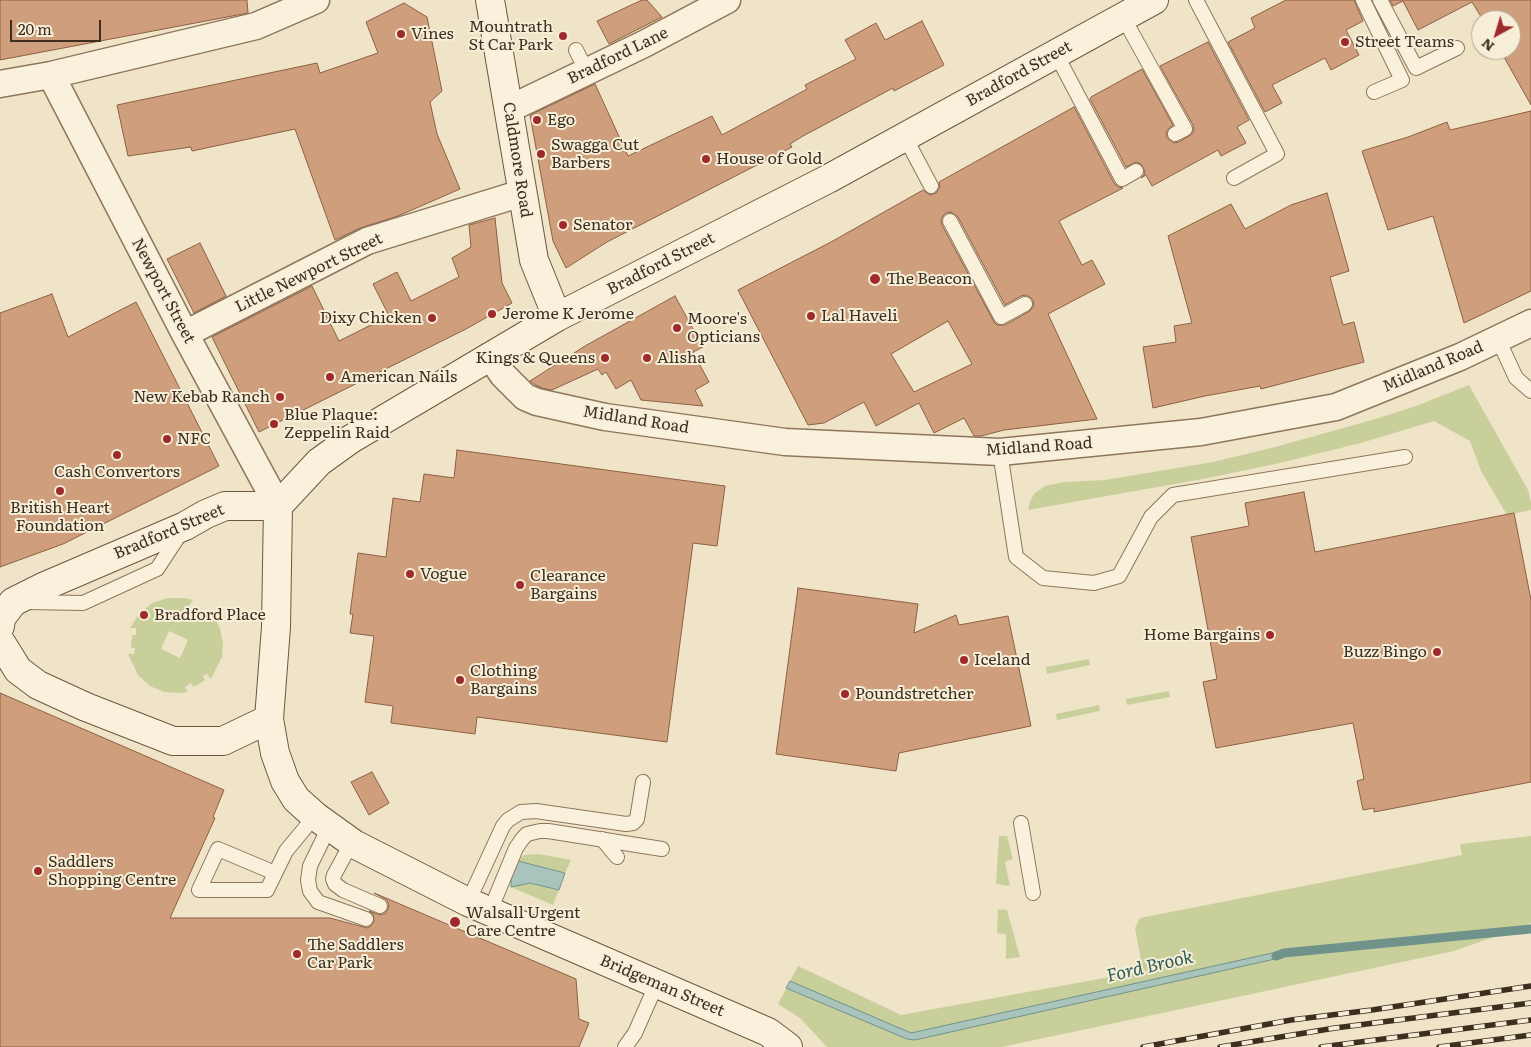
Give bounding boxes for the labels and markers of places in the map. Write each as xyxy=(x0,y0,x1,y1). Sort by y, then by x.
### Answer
place label: Mountrath St Car Park xyxy=(469,17,553,55)
place label: Vines xyxy=(411,24,454,44)
marker: Vines xyxy=(395,28,407,40)
marker: Mountrath St Car Park xyxy=(557,30,569,42)
place label: Street Teams xyxy=(1355,32,1454,52)
marker: Street Teams xyxy=(1339,36,1351,48)
place label: Ego xyxy=(547,110,575,130)
marker: Ego xyxy=(531,114,543,126)
place label: Swagga Cut Barbers xyxy=(551,135,639,173)
marker: Swagga Cut Barbers xyxy=(535,148,547,160)
place label: House of Gold xyxy=(716,149,822,169)
marker: House of Gold xyxy=(700,153,712,165)
place label: Senator xyxy=(573,215,633,235)
marker: Senator xyxy=(557,219,569,231)
place label: The Beacon xyxy=(886,269,972,289)
marker: The Beacon xyxy=(868,272,882,286)
place label: Jerome K Jerome xyxy=(502,304,634,324)
place label: Lal Haveli xyxy=(821,306,898,326)
place label: Dixy Chicken xyxy=(320,308,422,328)
marker: Jerome K Jerome xyxy=(486,308,498,320)
place label: Moore's Opticians xyxy=(687,309,760,347)
marker: Lal Haveli xyxy=(805,310,817,322)
marker: Dixy Chicken xyxy=(426,312,438,324)
marker: Moore's Opticians xyxy=(671,322,683,334)
place label: Kings & Queens xyxy=(475,348,595,368)
place label: Alisha xyxy=(657,348,706,368)
marker: Kings & Queens xyxy=(599,352,611,364)
marker: Alisha xyxy=(641,352,653,364)
place label: American Nails xyxy=(340,367,457,387)
marker: American Nails xyxy=(324,371,336,383)
place label: New Kebab Ranch xyxy=(133,387,270,407)
marker: New Kebab Ranch xyxy=(274,391,286,403)
place label: Blue Plaque: Zeppelin Raid xyxy=(284,405,390,443)
marker: Blue Plaque: Zeppelin Raid xyxy=(268,418,280,430)
place label: NFC xyxy=(177,429,211,449)
marker: NFC xyxy=(161,433,173,445)
marker: Cash Convertors xyxy=(111,449,123,461)
place label: Cash Convertors xyxy=(54,462,180,482)
marker: British Heart Foundation xyxy=(54,485,66,497)
place label: British Heart Foundation xyxy=(10,498,110,536)
place label: Vogue xyxy=(420,564,467,584)
place label: Clearance Bargains xyxy=(530,566,606,604)
marker: Vogue xyxy=(404,568,416,580)
marker: Clearance Bargains xyxy=(514,579,526,591)
place label: Bradford Place xyxy=(154,605,266,625)
marker: Bradford Place xyxy=(138,609,150,621)
place label: Home Bargains xyxy=(1144,625,1260,645)
marker: Home Bargains xyxy=(1264,629,1276,641)
place label: Buzz Bingo xyxy=(1343,642,1427,662)
marker: Buzz Bingo xyxy=(1431,646,1443,658)
place label: Iceland xyxy=(974,650,1030,670)
marker: Iceland xyxy=(958,654,970,666)
place label: Clothing Bargains xyxy=(470,661,537,699)
marker: Clothing Bargains xyxy=(454,674,466,686)
place label: Poundstretcher xyxy=(855,684,973,704)
marker: Poundstretcher xyxy=(839,688,851,700)
place label: Saddlers Shopping Centre xyxy=(48,852,176,890)
marker: Saddlers Shopping Centre xyxy=(32,865,44,877)
place label: Walsall Urgent Care Centre xyxy=(466,903,581,941)
marker: Walsall Urgent Care Centre xyxy=(448,915,462,929)
place label: The Saddlers Car Park xyxy=(307,935,404,973)
marker: The Saddlers Car Park xyxy=(291,948,303,960)

